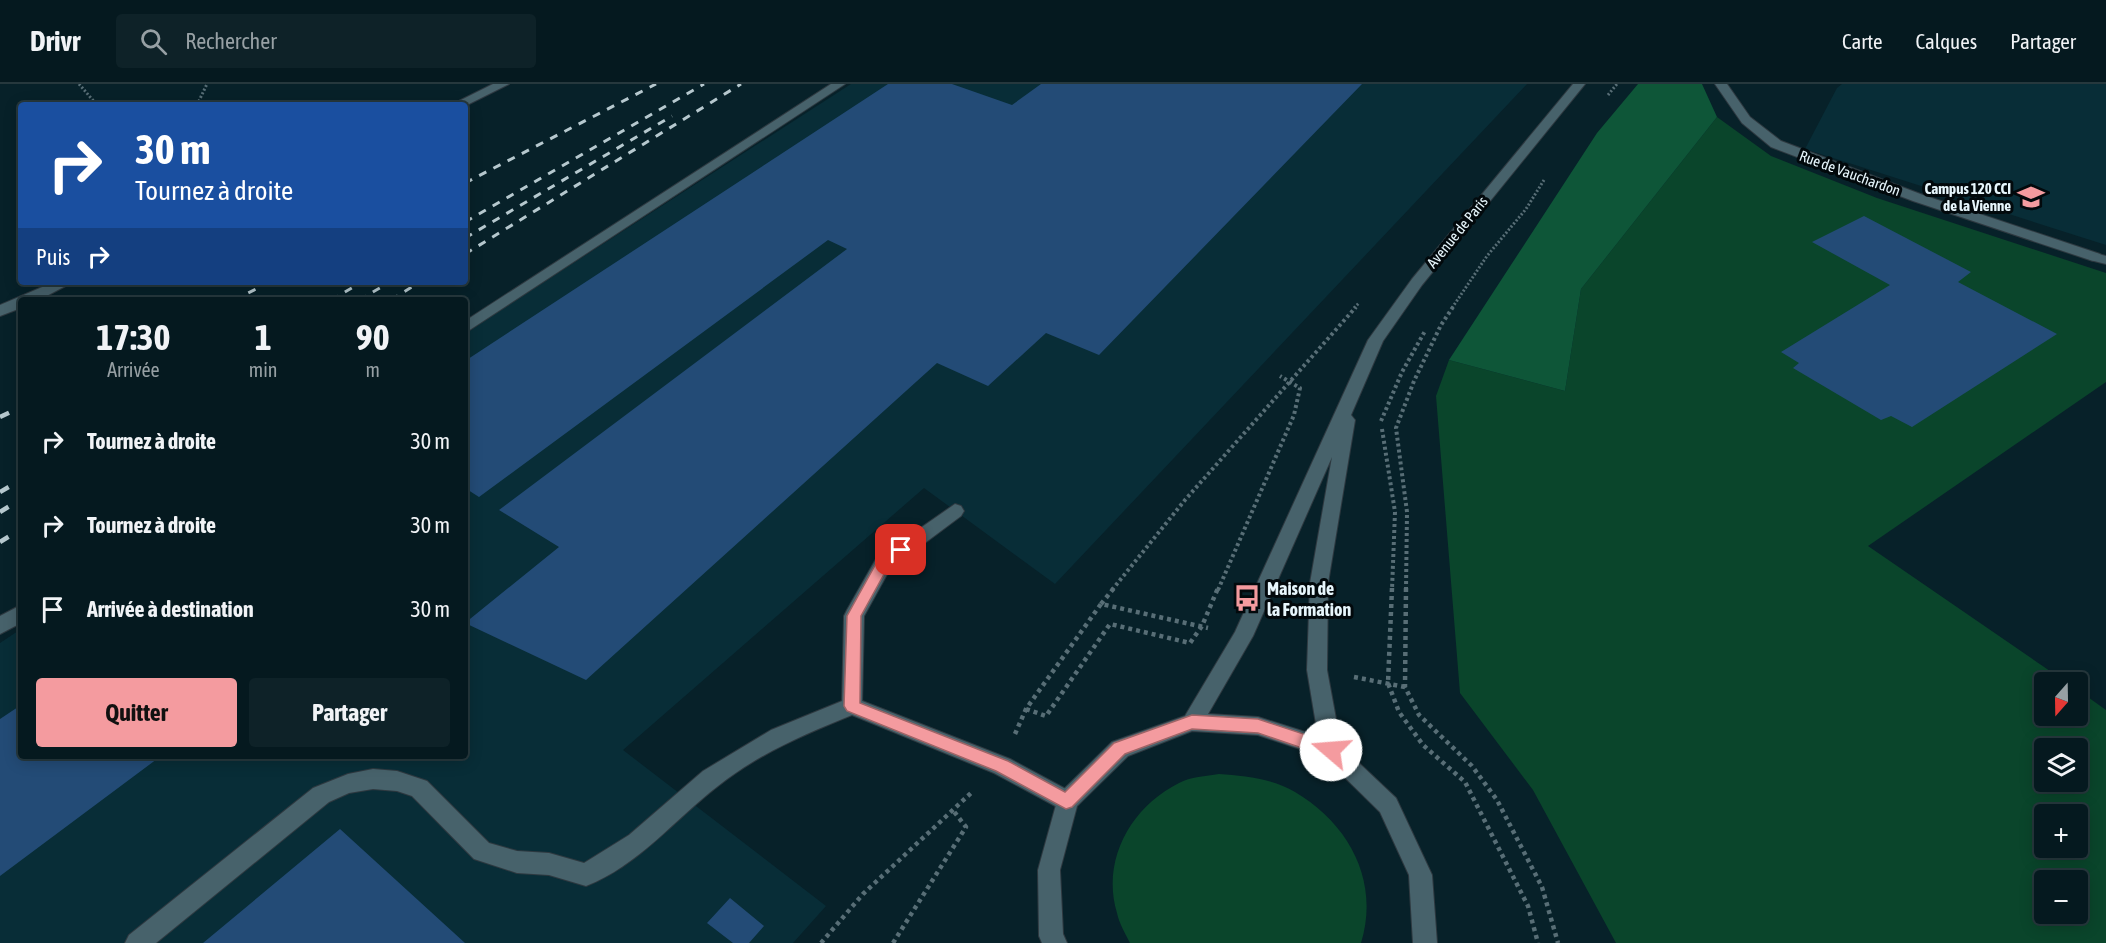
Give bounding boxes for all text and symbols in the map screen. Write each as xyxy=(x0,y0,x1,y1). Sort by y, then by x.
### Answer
search box xyxy=(116,14,536,68)
text: Drivr xyxy=(30,25,80,57)
icon: search xyxy=(137,25,170,58)
text: Rechercher xyxy=(185,28,277,54)
text: Carte xyxy=(1842,29,1883,53)
text: Calques xyxy=(1916,29,1977,53)
text: Partager xyxy=(2010,29,2076,53)
text: 30 m xyxy=(135,125,210,173)
icon: right xyxy=(36,126,114,204)
street label: Rue de Vauchardon xyxy=(1797,147,1903,199)
text: Tournez à droite xyxy=(135,175,293,206)
place label: Campus 120 CCI de la Vienne xyxy=(1925,180,2011,214)
school or university icon: Campus 120 CCI de la Vienne xyxy=(2016,182,2046,212)
street label: Avenue de Paris xyxy=(1423,193,1491,271)
icon: right xyxy=(82,240,115,273)
text: Puis xyxy=(36,244,70,270)
text: 17:30 xyxy=(96,316,170,358)
text: 1 xyxy=(255,316,272,358)
text: 90 xyxy=(356,316,390,358)
text: Arrivée xyxy=(107,358,160,381)
text: min xyxy=(249,358,277,381)
text: m xyxy=(366,358,380,381)
icon: right xyxy=(36,425,69,458)
text: Tournez à droite xyxy=(87,428,216,454)
text: 30 m xyxy=(410,428,450,454)
icon: right xyxy=(36,509,69,542)
text: Tournez à droite xyxy=(87,512,216,538)
text: 30 m xyxy=(410,512,450,538)
pin xyxy=(875,524,926,575)
icon: arrive xyxy=(884,533,917,566)
place label: Maison de la Formation xyxy=(1267,578,1351,620)
bus stop icon: Maison de la Formation xyxy=(1232,583,1262,613)
icon: arrive xyxy=(36,593,69,626)
text: Arrivée à destination xyxy=(87,596,254,622)
text: 30 m xyxy=(410,596,450,622)
north arrow xyxy=(2034,672,2088,726)
map controls xyxy=(2034,672,2088,924)
button: Quitter xyxy=(36,678,237,747)
button: Partager xyxy=(249,678,450,747)
position arrow xyxy=(1299,718,1363,782)
button: layers xyxy=(2034,738,2088,792)
button: + xyxy=(2034,804,2088,858)
button: − xyxy=(2034,870,2088,924)

